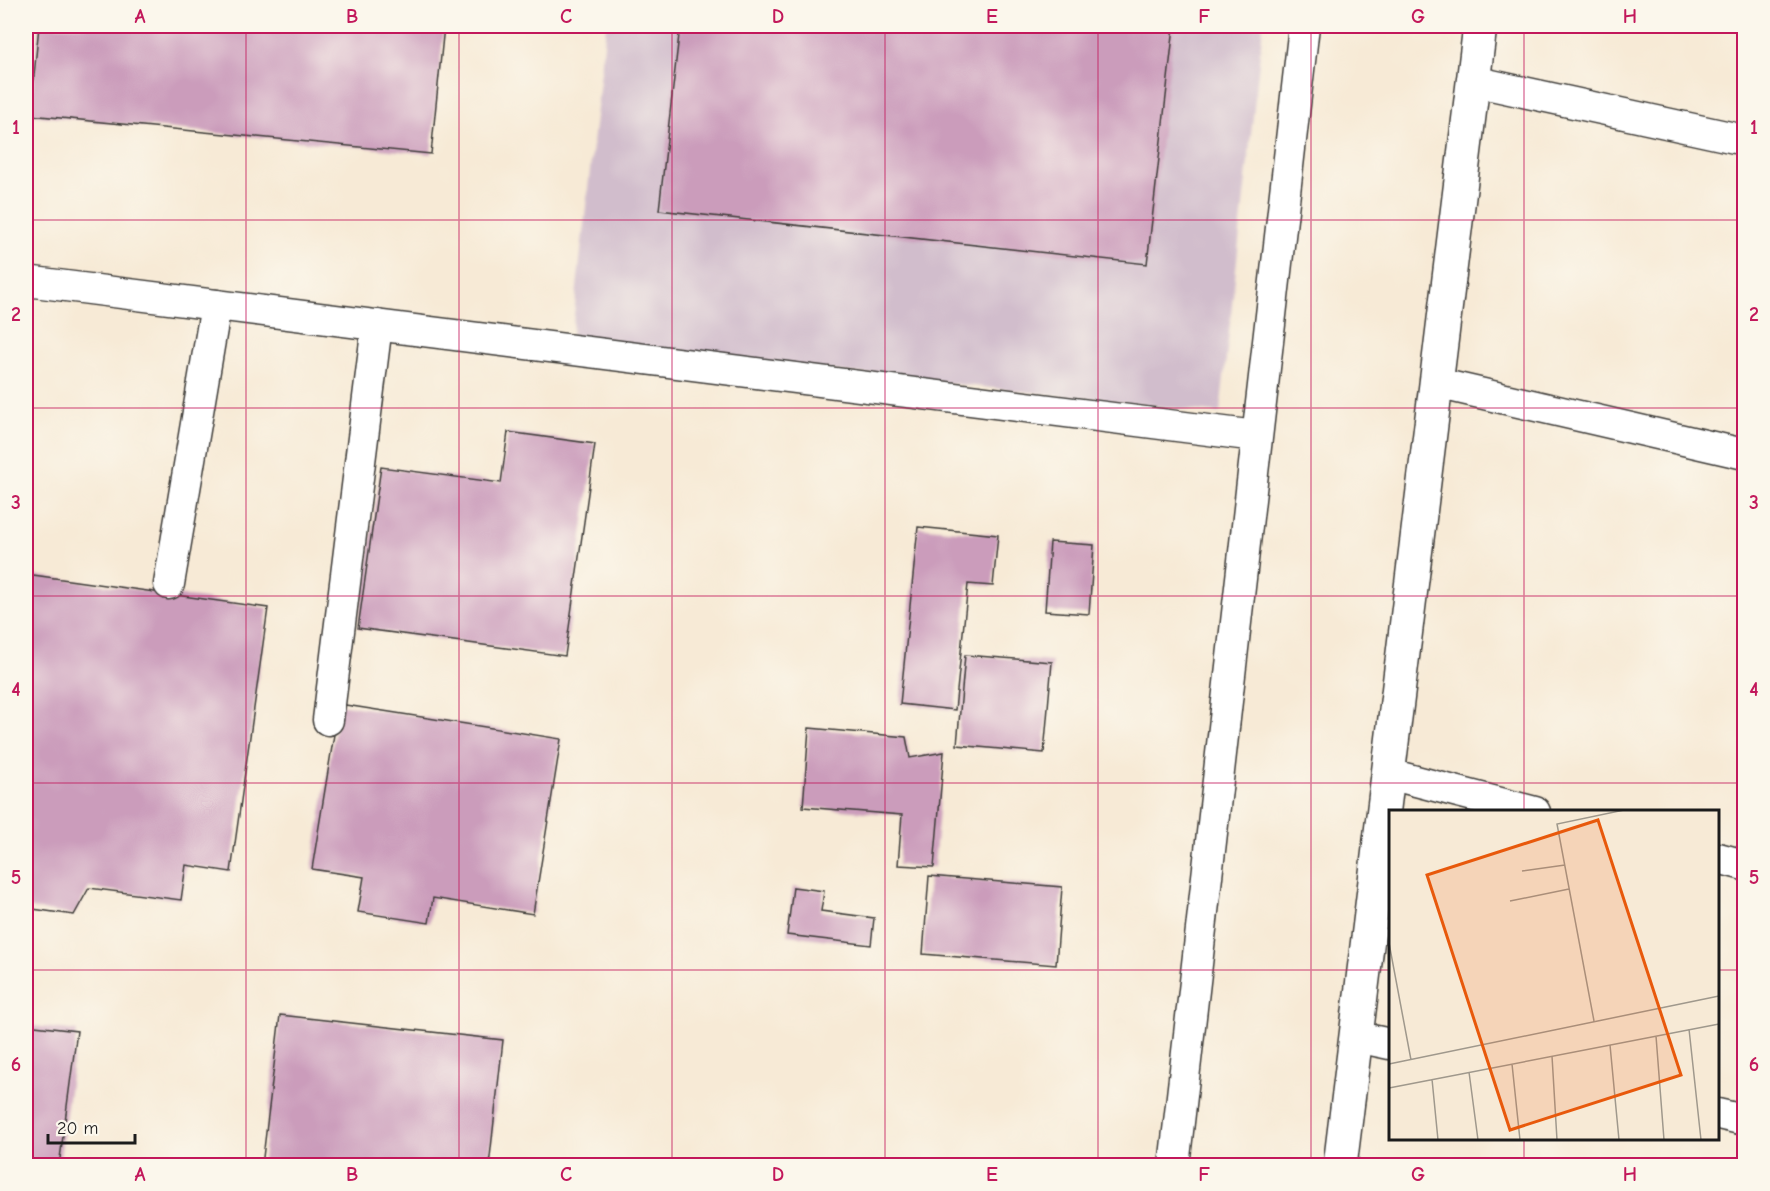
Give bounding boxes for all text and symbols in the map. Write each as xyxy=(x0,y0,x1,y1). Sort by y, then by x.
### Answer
text: A xyxy=(134,5,146,28)
text: B xyxy=(346,5,358,28)
text: C xyxy=(560,5,572,28)
text: D xyxy=(772,5,784,28)
text: E xyxy=(986,5,998,28)
text: F xyxy=(1198,5,1210,28)
text: G xyxy=(1411,5,1425,28)
text: H xyxy=(1623,5,1637,28)
text: 1 xyxy=(12,116,20,139)
text: 1 xyxy=(1750,116,1758,139)
text: 2 xyxy=(11,303,21,326)
text: 2 xyxy=(1749,303,1759,326)
text: 3 xyxy=(11,491,21,514)
text: 3 xyxy=(1749,491,1759,514)
text: 4 xyxy=(11,678,21,701)
text: 4 xyxy=(1749,678,1759,701)
inset map xyxy=(1389,810,1719,1140)
text: 5 xyxy=(11,866,21,889)
text: 5 xyxy=(1749,866,1759,889)
text: 6 xyxy=(11,1053,21,1076)
text: 6 xyxy=(1749,1053,1759,1076)
scale bar xyxy=(48,1107,135,1145)
text: 20 m xyxy=(57,1118,98,1139)
text: A xyxy=(134,1163,146,1186)
text: B xyxy=(346,1163,358,1186)
text: C xyxy=(560,1163,572,1186)
text: D xyxy=(772,1163,784,1186)
text: E xyxy=(986,1163,998,1186)
text: F xyxy=(1198,1163,1210,1186)
text: G xyxy=(1411,1163,1425,1186)
text: H xyxy=(1623,1163,1637,1186)

